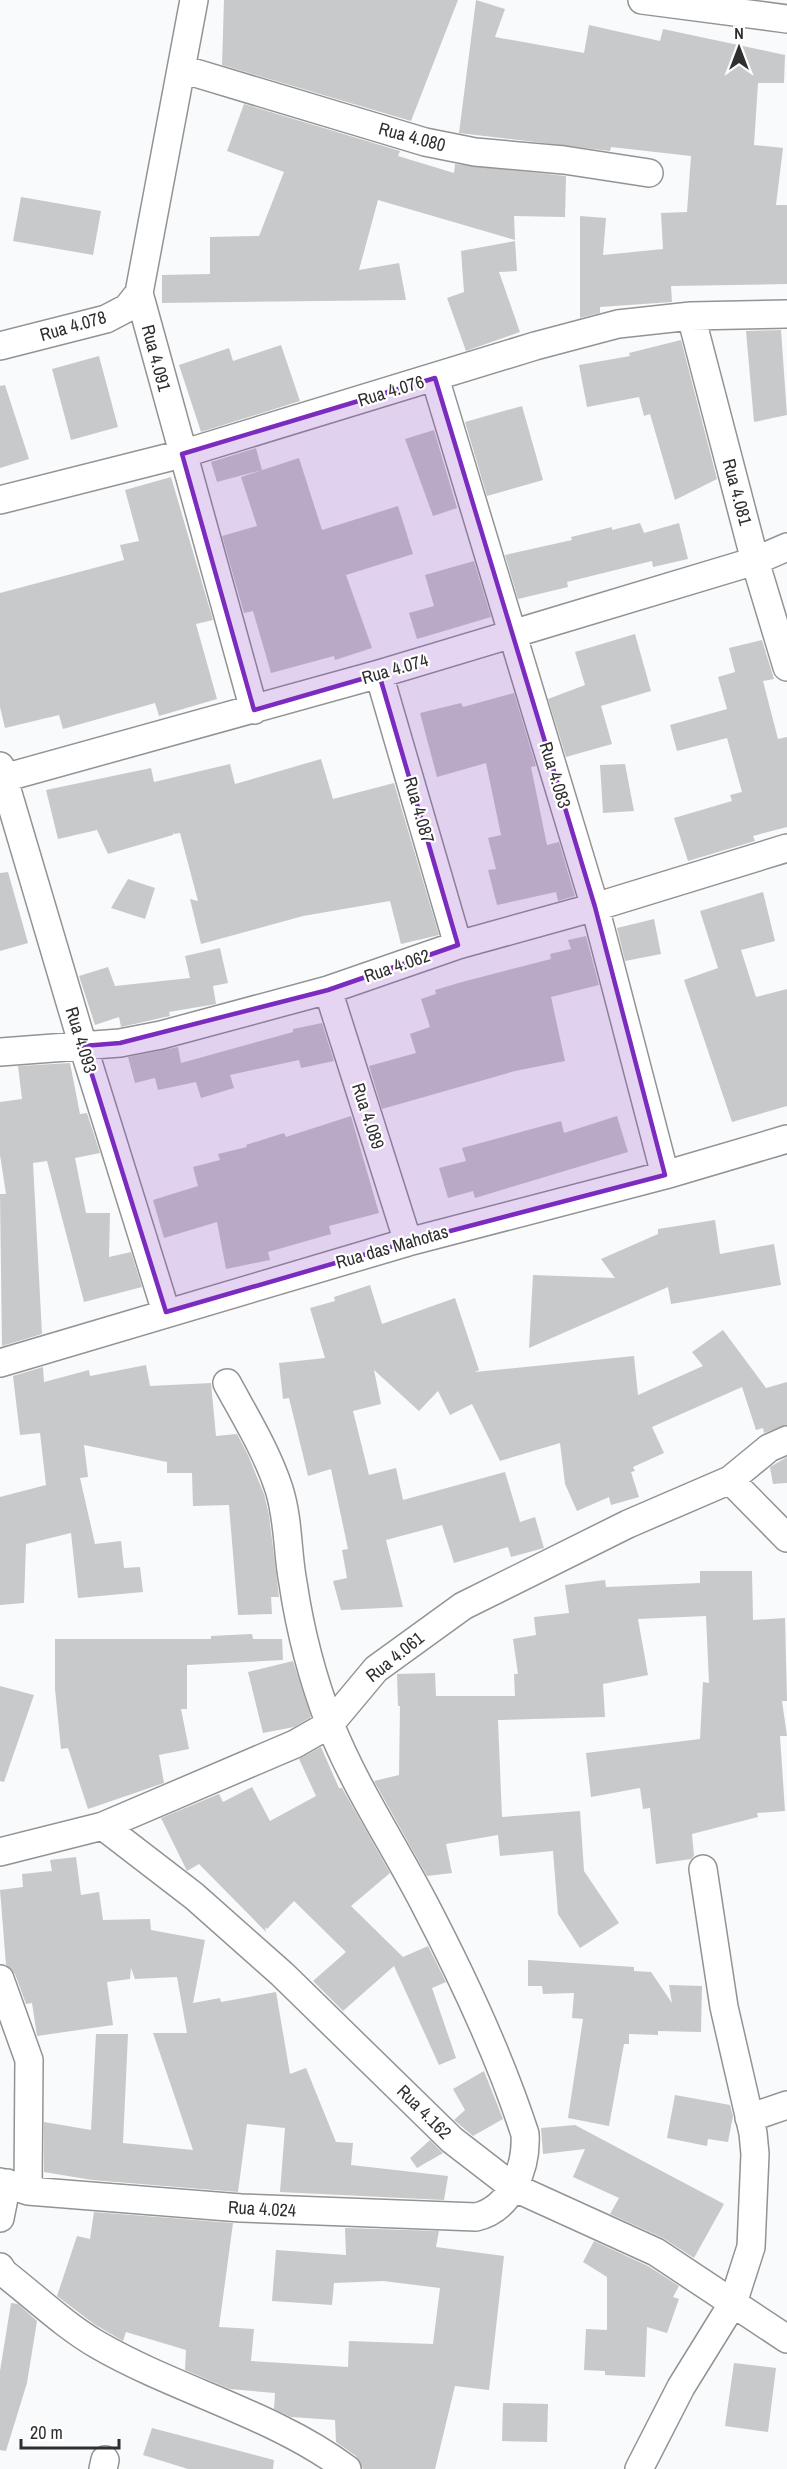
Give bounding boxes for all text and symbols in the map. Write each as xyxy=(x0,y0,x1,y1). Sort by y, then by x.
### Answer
north arrow xyxy=(709,18,769,78)
text: N xyxy=(734,22,744,44)
street label: Rua 4.080 xyxy=(376,116,448,157)
street label: Rua 4.078 xyxy=(37,304,109,347)
street label: Rua 4.091 xyxy=(136,322,178,395)
street label: Rua 4.076 xyxy=(355,369,427,412)
street label: Rua 4.081 xyxy=(717,456,759,529)
street label: Rua 4.074 xyxy=(359,647,431,690)
street label: Rua 4.083 xyxy=(534,739,577,811)
street label: Rua 4.087 xyxy=(398,774,441,846)
street label: Rua 4.062 xyxy=(361,943,433,988)
street label: Rua 4.093 xyxy=(60,1004,103,1076)
street label: Rua 4.089 xyxy=(346,1080,391,1152)
street label: Rua das Mahotas xyxy=(333,1219,451,1274)
street label: Rua 4.061 xyxy=(360,1625,430,1688)
street label: Rua 4.162 xyxy=(391,2079,457,2145)
street label: Rua 4.024 xyxy=(227,2194,297,2223)
scale bar xyxy=(21,2412,118,2450)
text: 20 m xyxy=(30,2420,63,2445)

